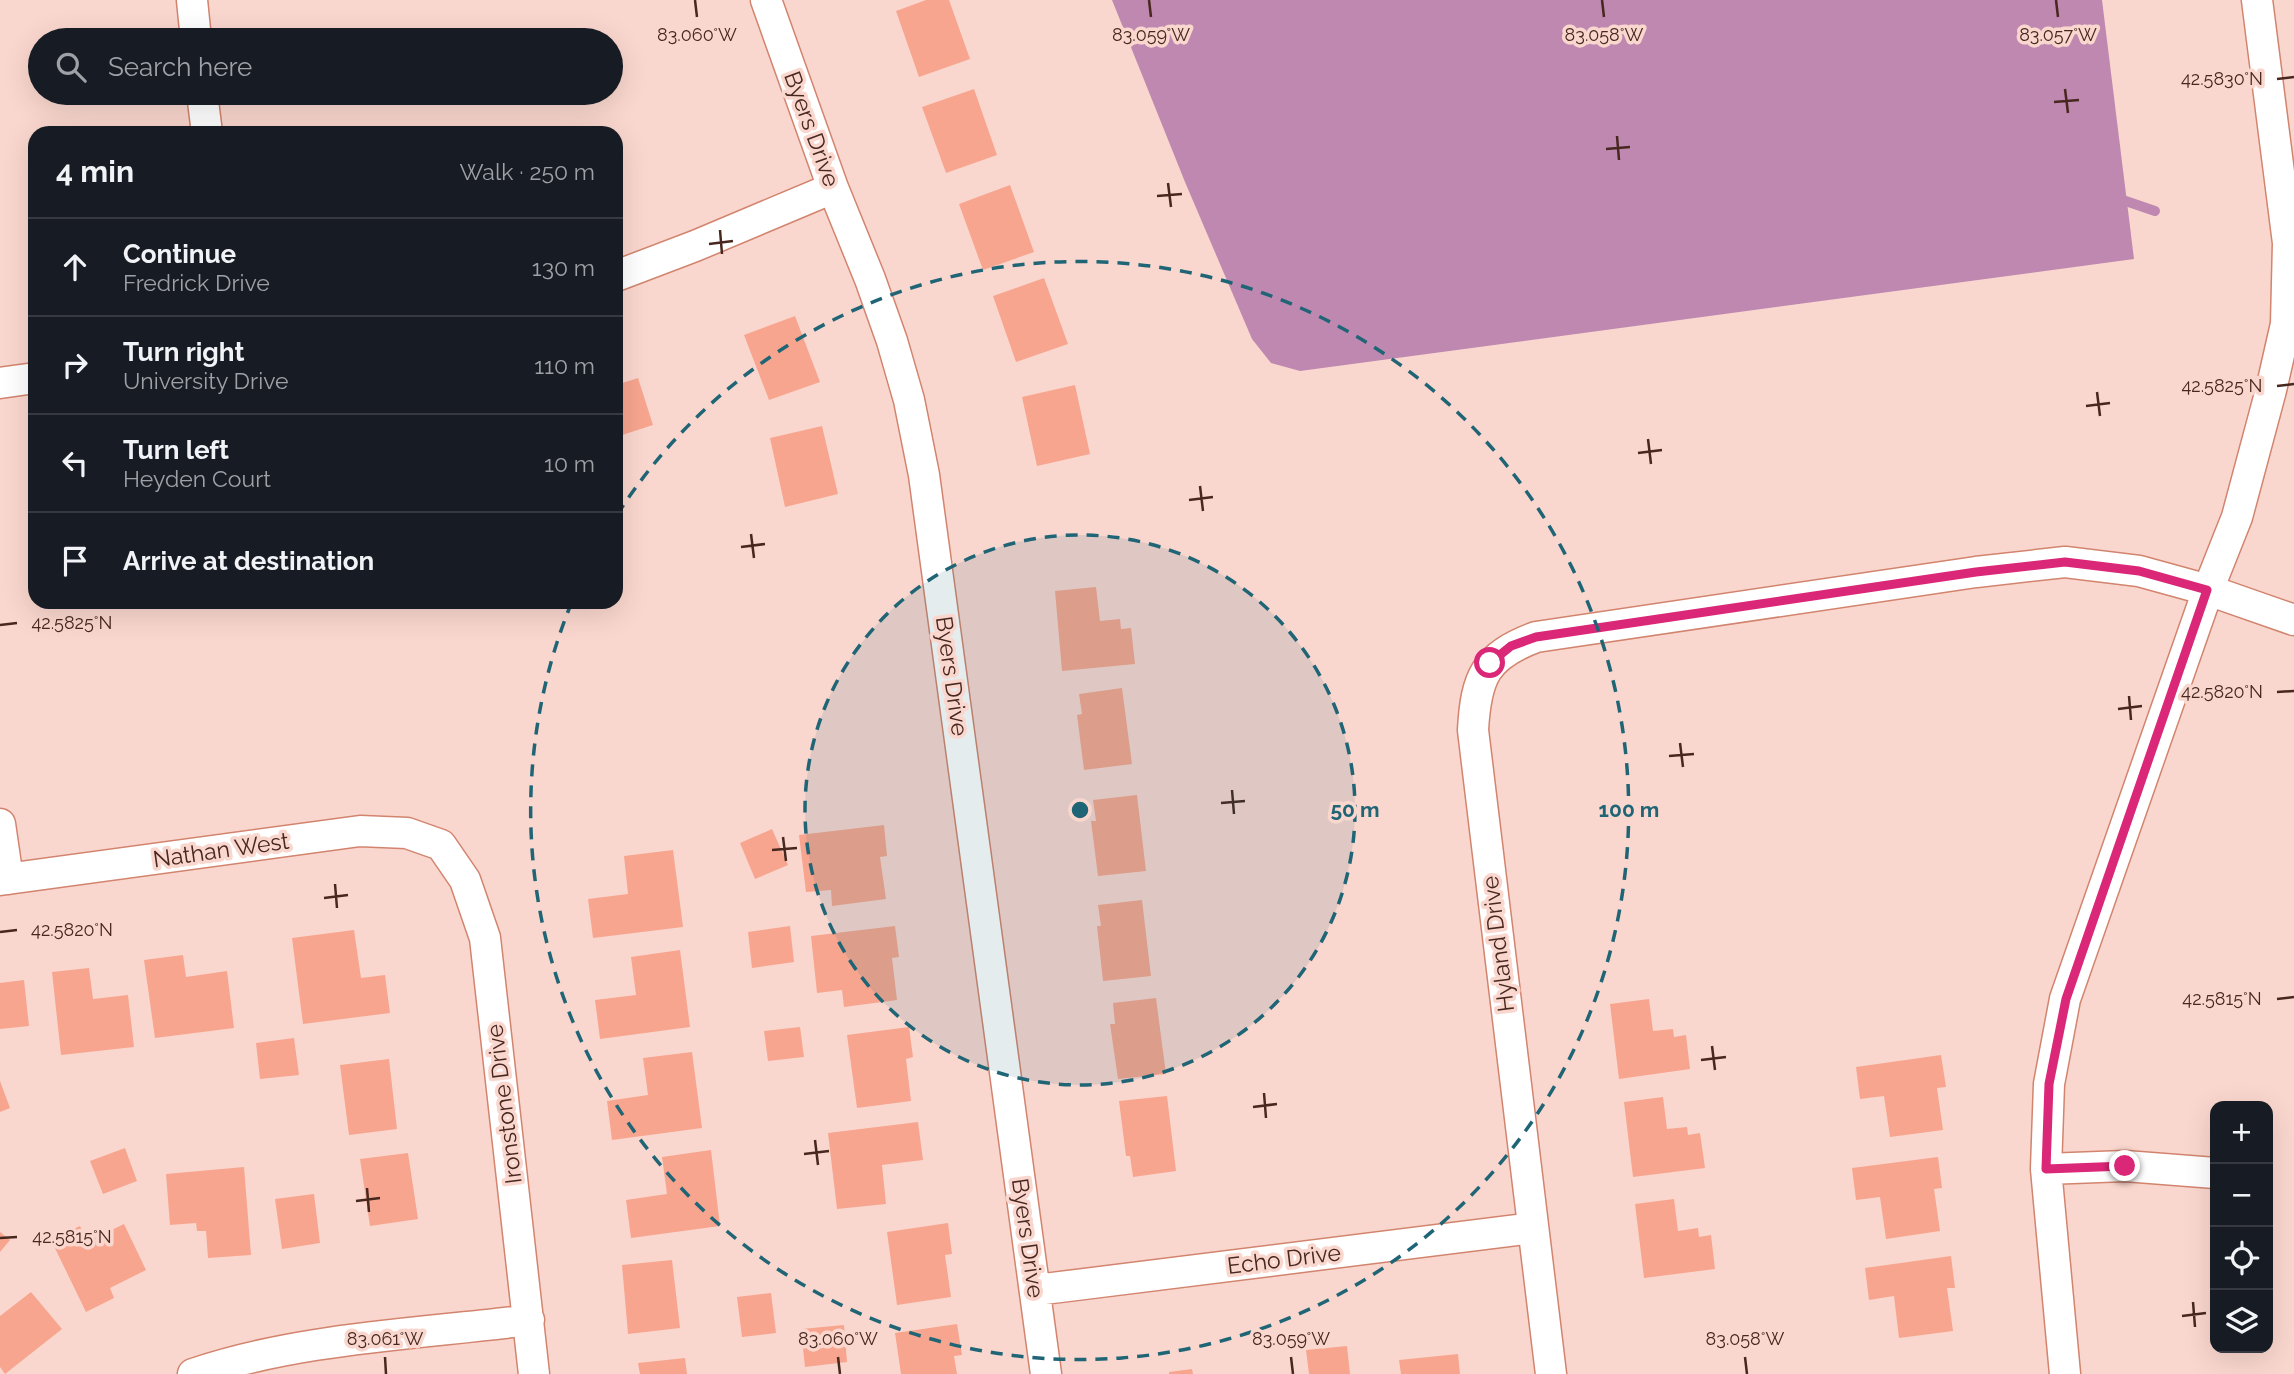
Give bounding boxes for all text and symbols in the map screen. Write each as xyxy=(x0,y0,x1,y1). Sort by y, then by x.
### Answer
text: 83.060°W xyxy=(657,24,737,45)
text: 83.059°W xyxy=(1112,24,1190,45)
text: 83.058°W xyxy=(1565,24,1644,45)
text: 83.057°W xyxy=(2019,24,2097,45)
search box xyxy=(28,28,623,105)
icon: search xyxy=(52,48,90,86)
text: Search here xyxy=(108,52,252,82)
street label: Byers Drive xyxy=(779,68,846,190)
text: 42.5830°N xyxy=(2181,68,2263,89)
text: 4 min xyxy=(56,154,134,189)
text: Walk · 250 m xyxy=(460,158,595,185)
text: Continue xyxy=(123,239,236,269)
icon: ahead xyxy=(56,248,94,286)
text: 130 m xyxy=(532,254,595,281)
text: Fredrick Drive xyxy=(123,269,270,296)
text: Turn right xyxy=(123,337,244,367)
icon: right xyxy=(56,346,94,384)
text: 110 m xyxy=(534,352,595,379)
text: University Drive xyxy=(123,367,289,394)
text: 42.5825°N xyxy=(2182,375,2262,396)
text: Turn left xyxy=(123,435,229,465)
icon: left xyxy=(56,444,94,482)
text: 10 m xyxy=(544,450,595,477)
text: Heyden Court xyxy=(123,465,271,492)
icon: arrive xyxy=(56,542,94,580)
text: Arrive at destination xyxy=(123,546,374,576)
text: 42.5825°N xyxy=(32,612,112,633)
street label: Byers Drive xyxy=(931,614,974,738)
route start xyxy=(1474,647,1505,678)
text: 42.5820°N xyxy=(2181,681,2263,702)
text: 50 m xyxy=(1330,797,1380,822)
text: 100 m xyxy=(1599,797,1659,822)
centre of rings xyxy=(1068,798,1092,822)
street label: Nathan West xyxy=(151,827,291,872)
street label: Hyland Drive xyxy=(1476,875,1519,1014)
text: 42.5820°N xyxy=(31,919,113,940)
text: 42.5815°N xyxy=(2182,988,2262,1009)
street label: Ironstone Drive xyxy=(480,1023,527,1185)
map controls xyxy=(2210,1101,2273,1353)
button: + xyxy=(2210,1101,2273,1164)
route end xyxy=(2109,1150,2140,1181)
button: − xyxy=(2210,1164,2273,1227)
street label: Byers Drive xyxy=(1007,1176,1050,1300)
text: 42.5815°N xyxy=(32,1226,112,1247)
button: locate xyxy=(2210,1227,2273,1290)
street label: Echo Drive xyxy=(1226,1238,1342,1279)
button: layers xyxy=(2210,1290,2273,1353)
text: 83.061°W xyxy=(347,1328,423,1349)
text: 83.060°W xyxy=(798,1328,878,1349)
text: 83.059°W xyxy=(1252,1328,1330,1349)
text: 83.058°W xyxy=(1706,1328,1785,1349)

